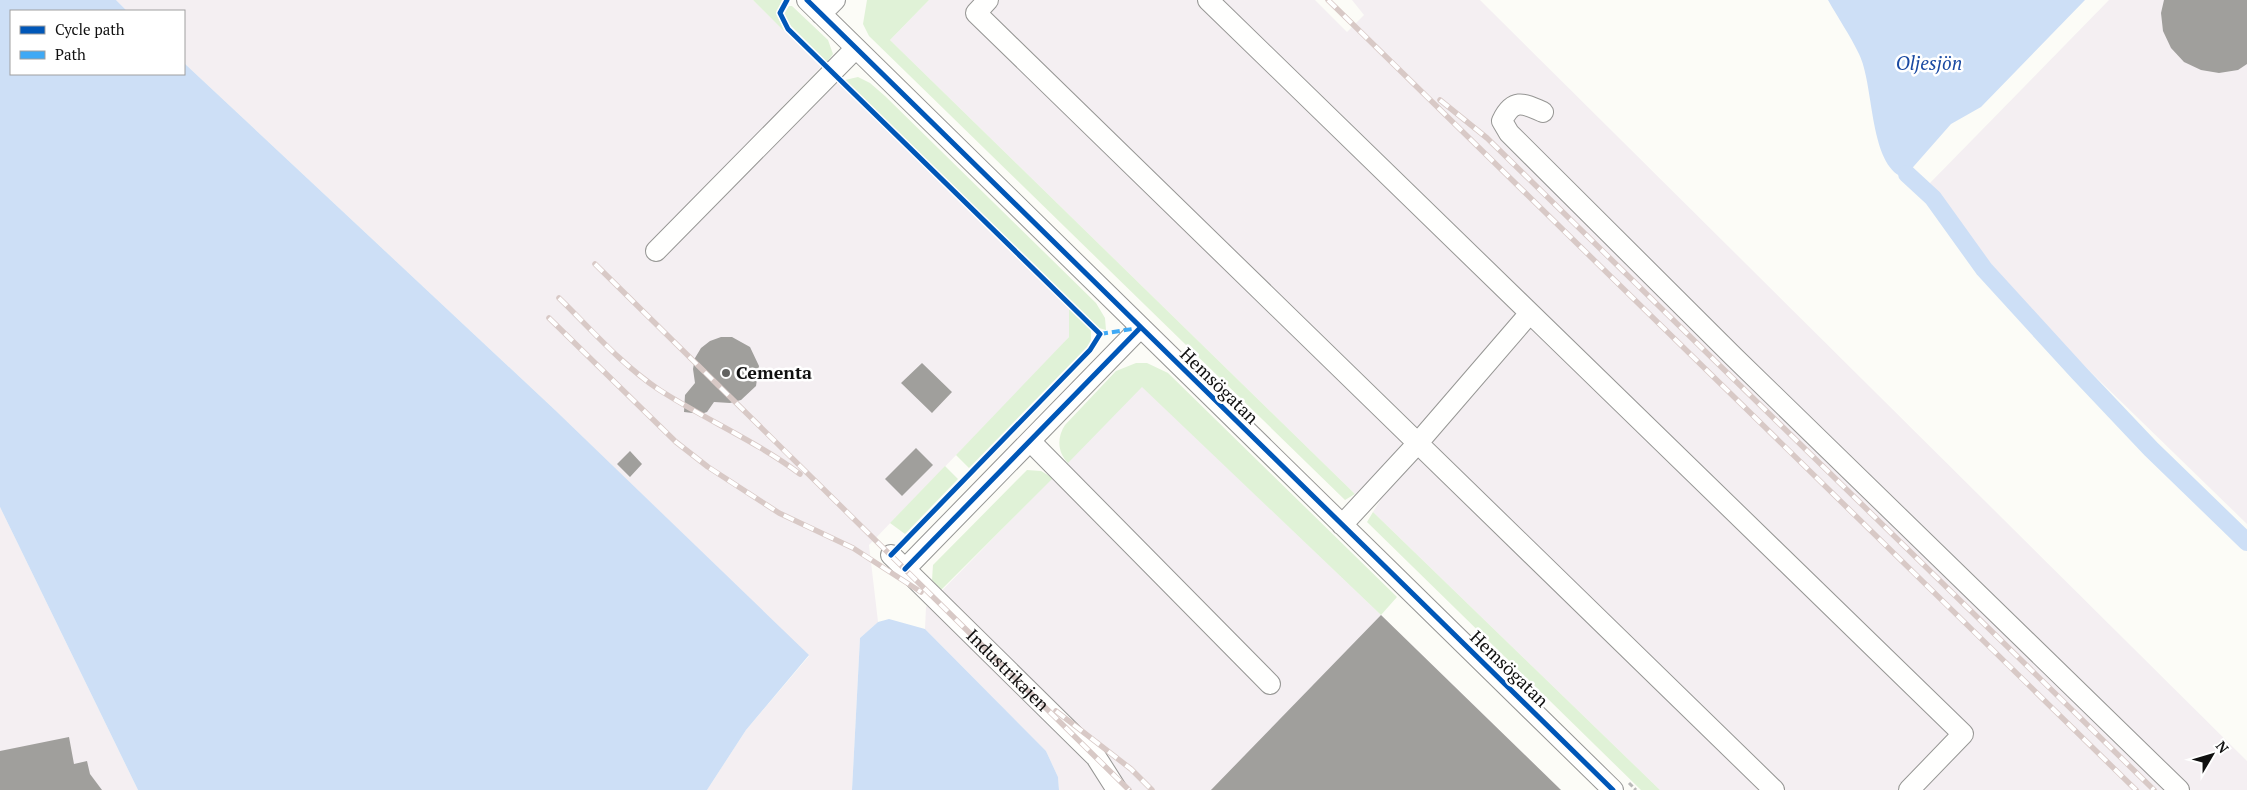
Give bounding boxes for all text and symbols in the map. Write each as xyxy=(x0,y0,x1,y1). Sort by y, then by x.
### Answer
legend xyxy=(10,10,185,75)
text: Cycle path xyxy=(55,19,125,39)
text: Path xyxy=(55,44,86,64)
water label: Oljesjön xyxy=(1896,50,1962,75)
street label: Hemsögatan xyxy=(1175,342,1264,429)
place label: Cementa xyxy=(736,360,812,384)
marker: Cementa xyxy=(720,367,732,379)
street label: Industrikajen xyxy=(961,623,1055,716)
street label: Hemsögatan xyxy=(1465,625,1554,712)
north arrow xyxy=(2187,730,2237,780)
text: N xyxy=(2212,737,2234,757)

